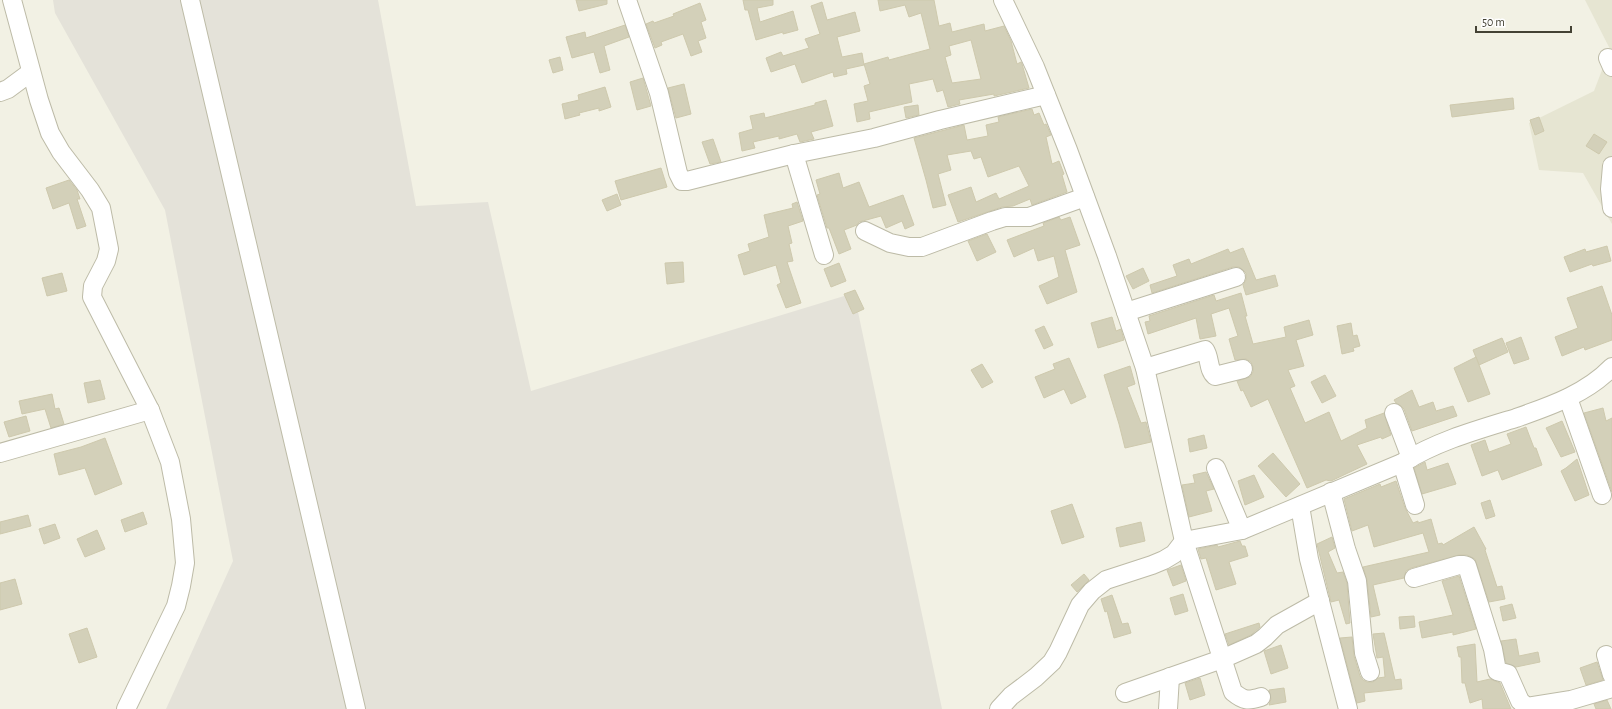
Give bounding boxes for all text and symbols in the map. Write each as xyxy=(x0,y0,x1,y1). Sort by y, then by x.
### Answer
scale bar xyxy=(1476,8,1571,34)
text: 50 m xyxy=(1482,16,1505,28)

